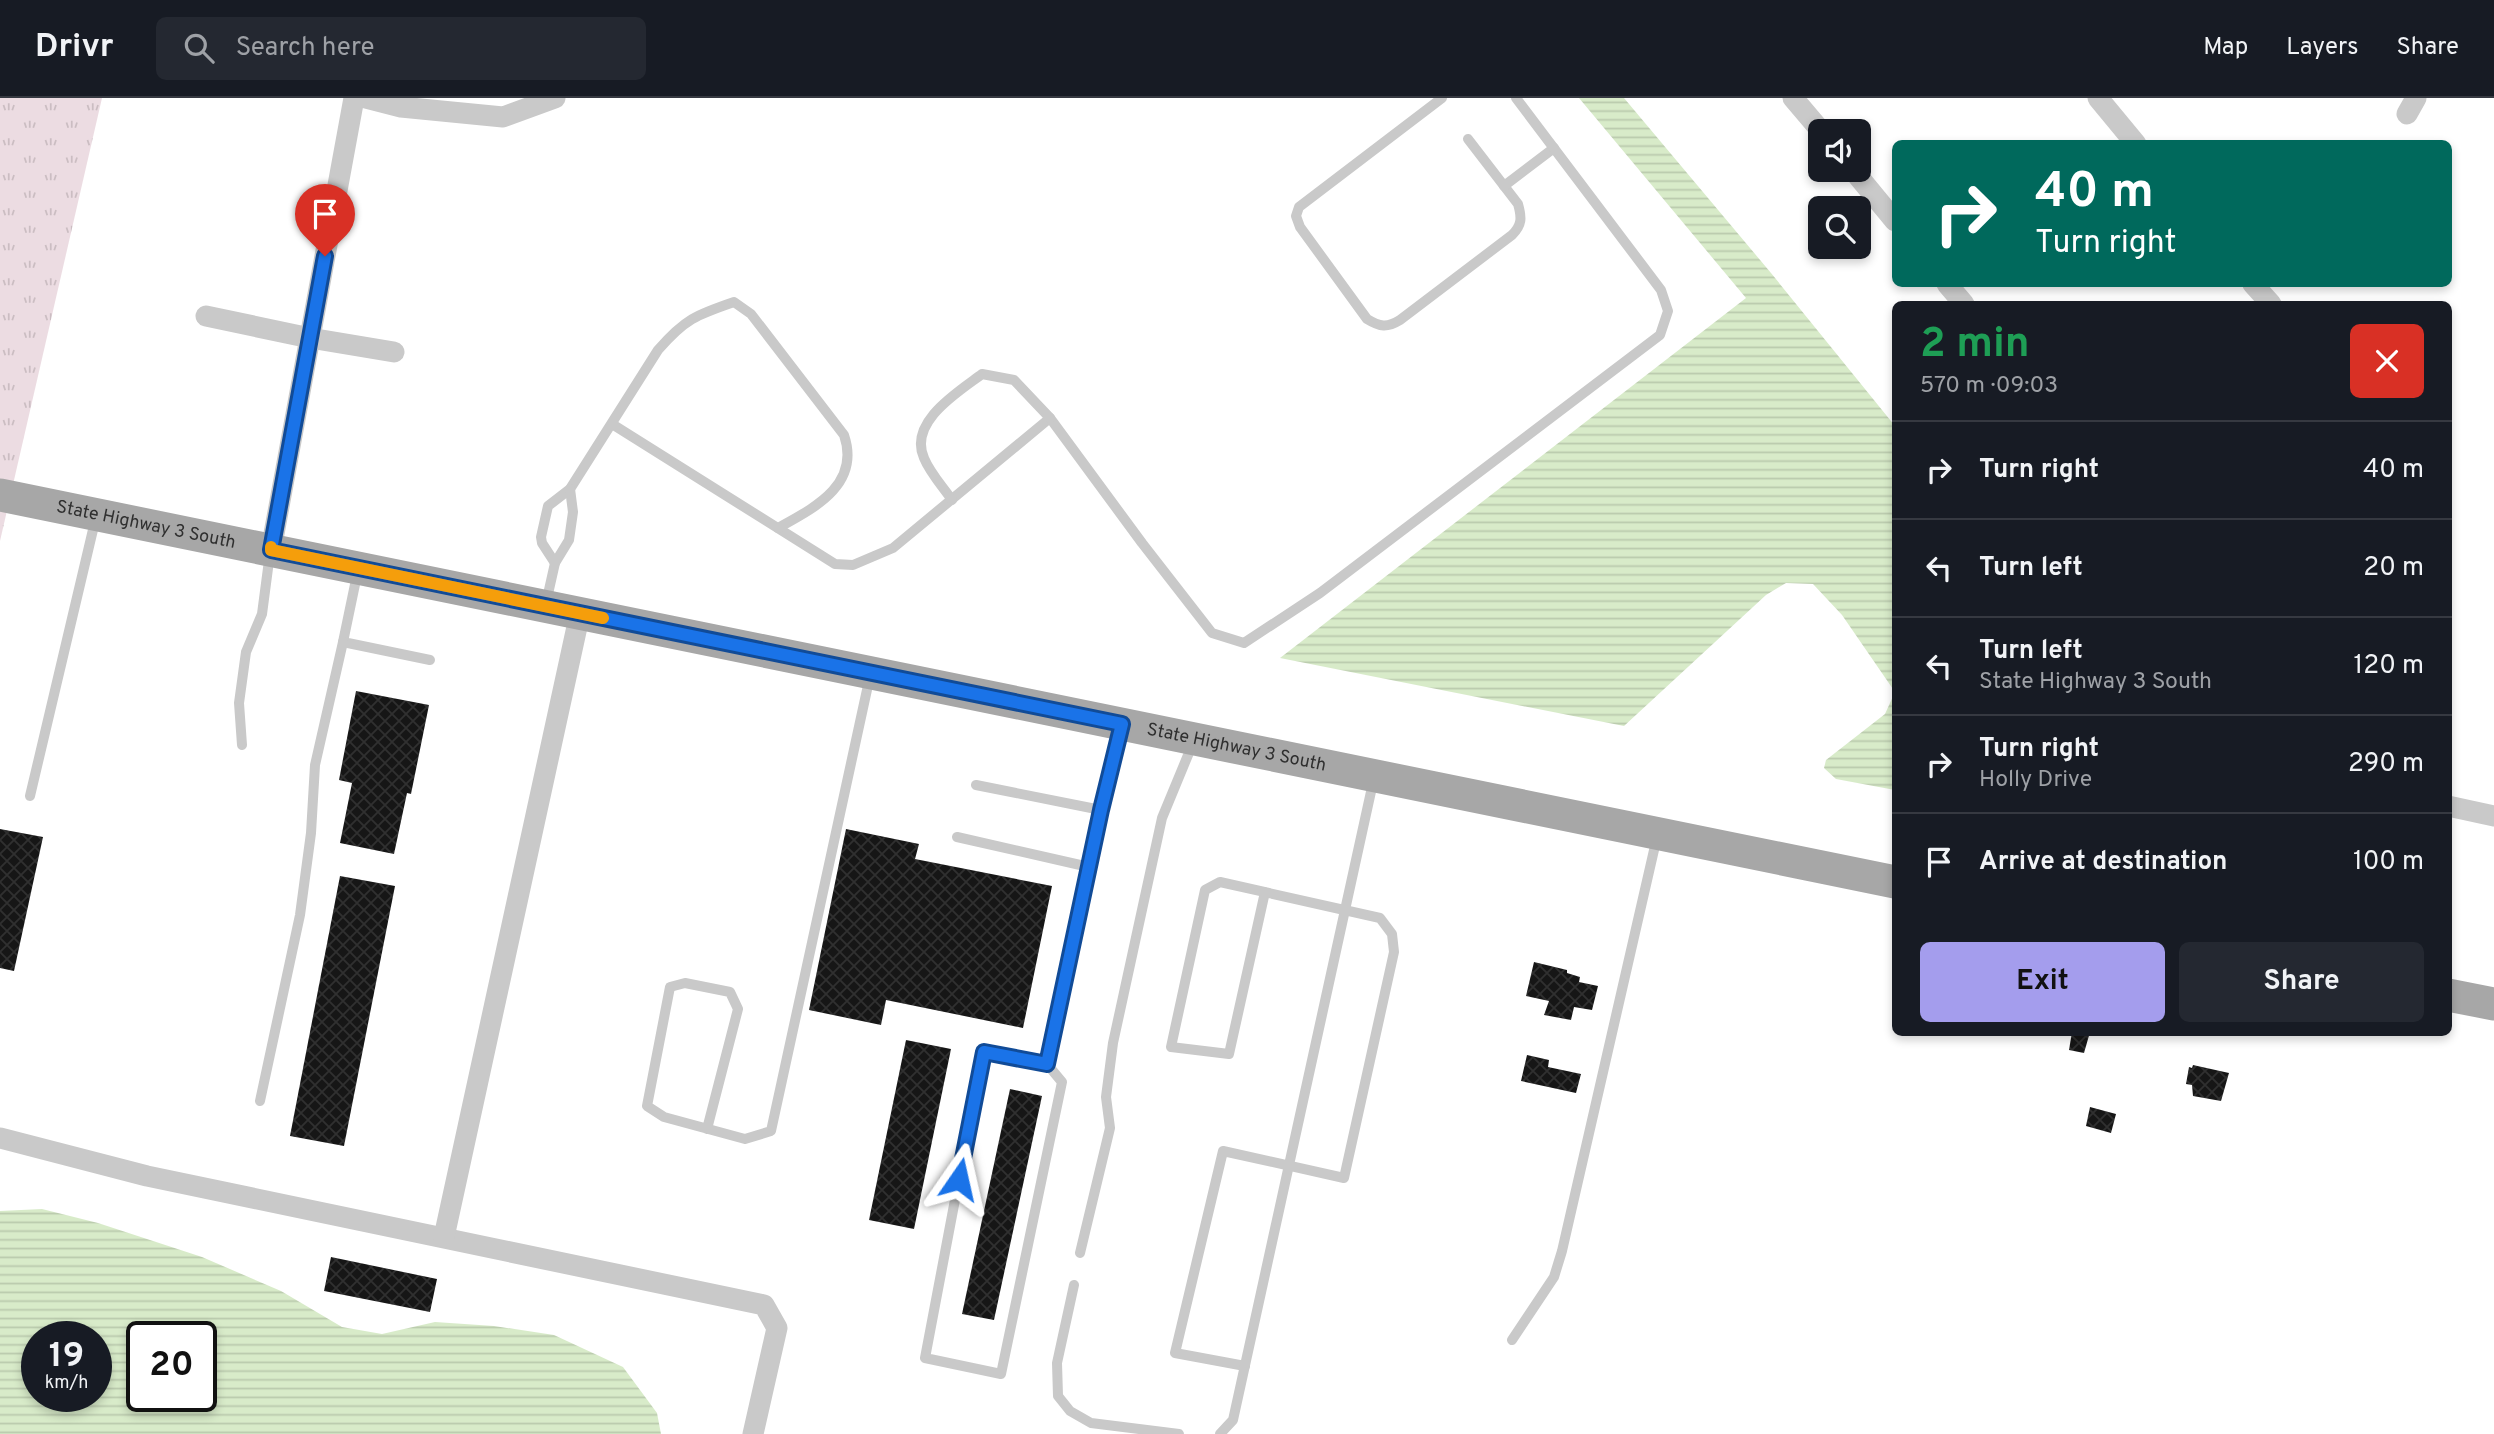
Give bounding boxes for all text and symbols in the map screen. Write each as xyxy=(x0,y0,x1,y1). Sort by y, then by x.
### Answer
search box xyxy=(156,17,646,80)
text: Drivr xyxy=(35,27,114,69)
icon: search xyxy=(180,29,218,67)
text: Search here xyxy=(236,32,375,65)
text: Map xyxy=(2203,33,2248,63)
text: Layers xyxy=(2286,33,2358,63)
text: Share xyxy=(2396,33,2459,63)
map controls xyxy=(1808,119,1871,259)
button: sound xyxy=(1808,119,1871,182)
text: 40 m xyxy=(2035,163,2154,225)
icon: right xyxy=(1920,168,2011,259)
pin xyxy=(295,184,355,256)
icon: arrive xyxy=(306,195,344,233)
button: search xyxy=(1808,196,1871,259)
text: Turn right xyxy=(2035,224,2177,264)
text: 2 min xyxy=(1920,319,2030,372)
button: close xyxy=(2350,324,2424,398)
text: 570 m · 09:03 xyxy=(1920,372,2058,401)
icon: right xyxy=(1920,451,1958,489)
text: Turn right xyxy=(1979,454,2099,487)
text: 40 m xyxy=(2363,454,2424,487)
street label: State Highway 3 South xyxy=(54,495,238,554)
icon: left xyxy=(1920,549,1958,587)
text: Turn left xyxy=(1979,552,2083,585)
text: 20 m xyxy=(2363,552,2424,585)
text: Turn left xyxy=(1979,635,2083,668)
icon: left xyxy=(1920,647,1958,685)
text: 120 m xyxy=(2354,650,2424,683)
text: State Highway 3 South xyxy=(1979,668,2212,697)
street label: State Highway 3 South xyxy=(1145,718,1328,777)
text: Turn right xyxy=(1979,733,2099,766)
icon: right xyxy=(1920,745,1958,783)
text: 290 m xyxy=(2348,748,2424,781)
text: Holly Drive xyxy=(1979,766,2092,795)
icon: arrive xyxy=(1920,843,1958,881)
text: Arrive at destination xyxy=(1979,846,2227,879)
text: 100 m xyxy=(2353,846,2424,879)
button: Exit xyxy=(1920,942,2165,1022)
button: Share xyxy=(2179,942,2424,1022)
position arrow xyxy=(922,1142,996,1216)
speed limit sign: 20 xyxy=(126,1321,217,1412)
text: 19 xyxy=(49,1335,84,1379)
text: km/h xyxy=(45,1372,88,1395)

